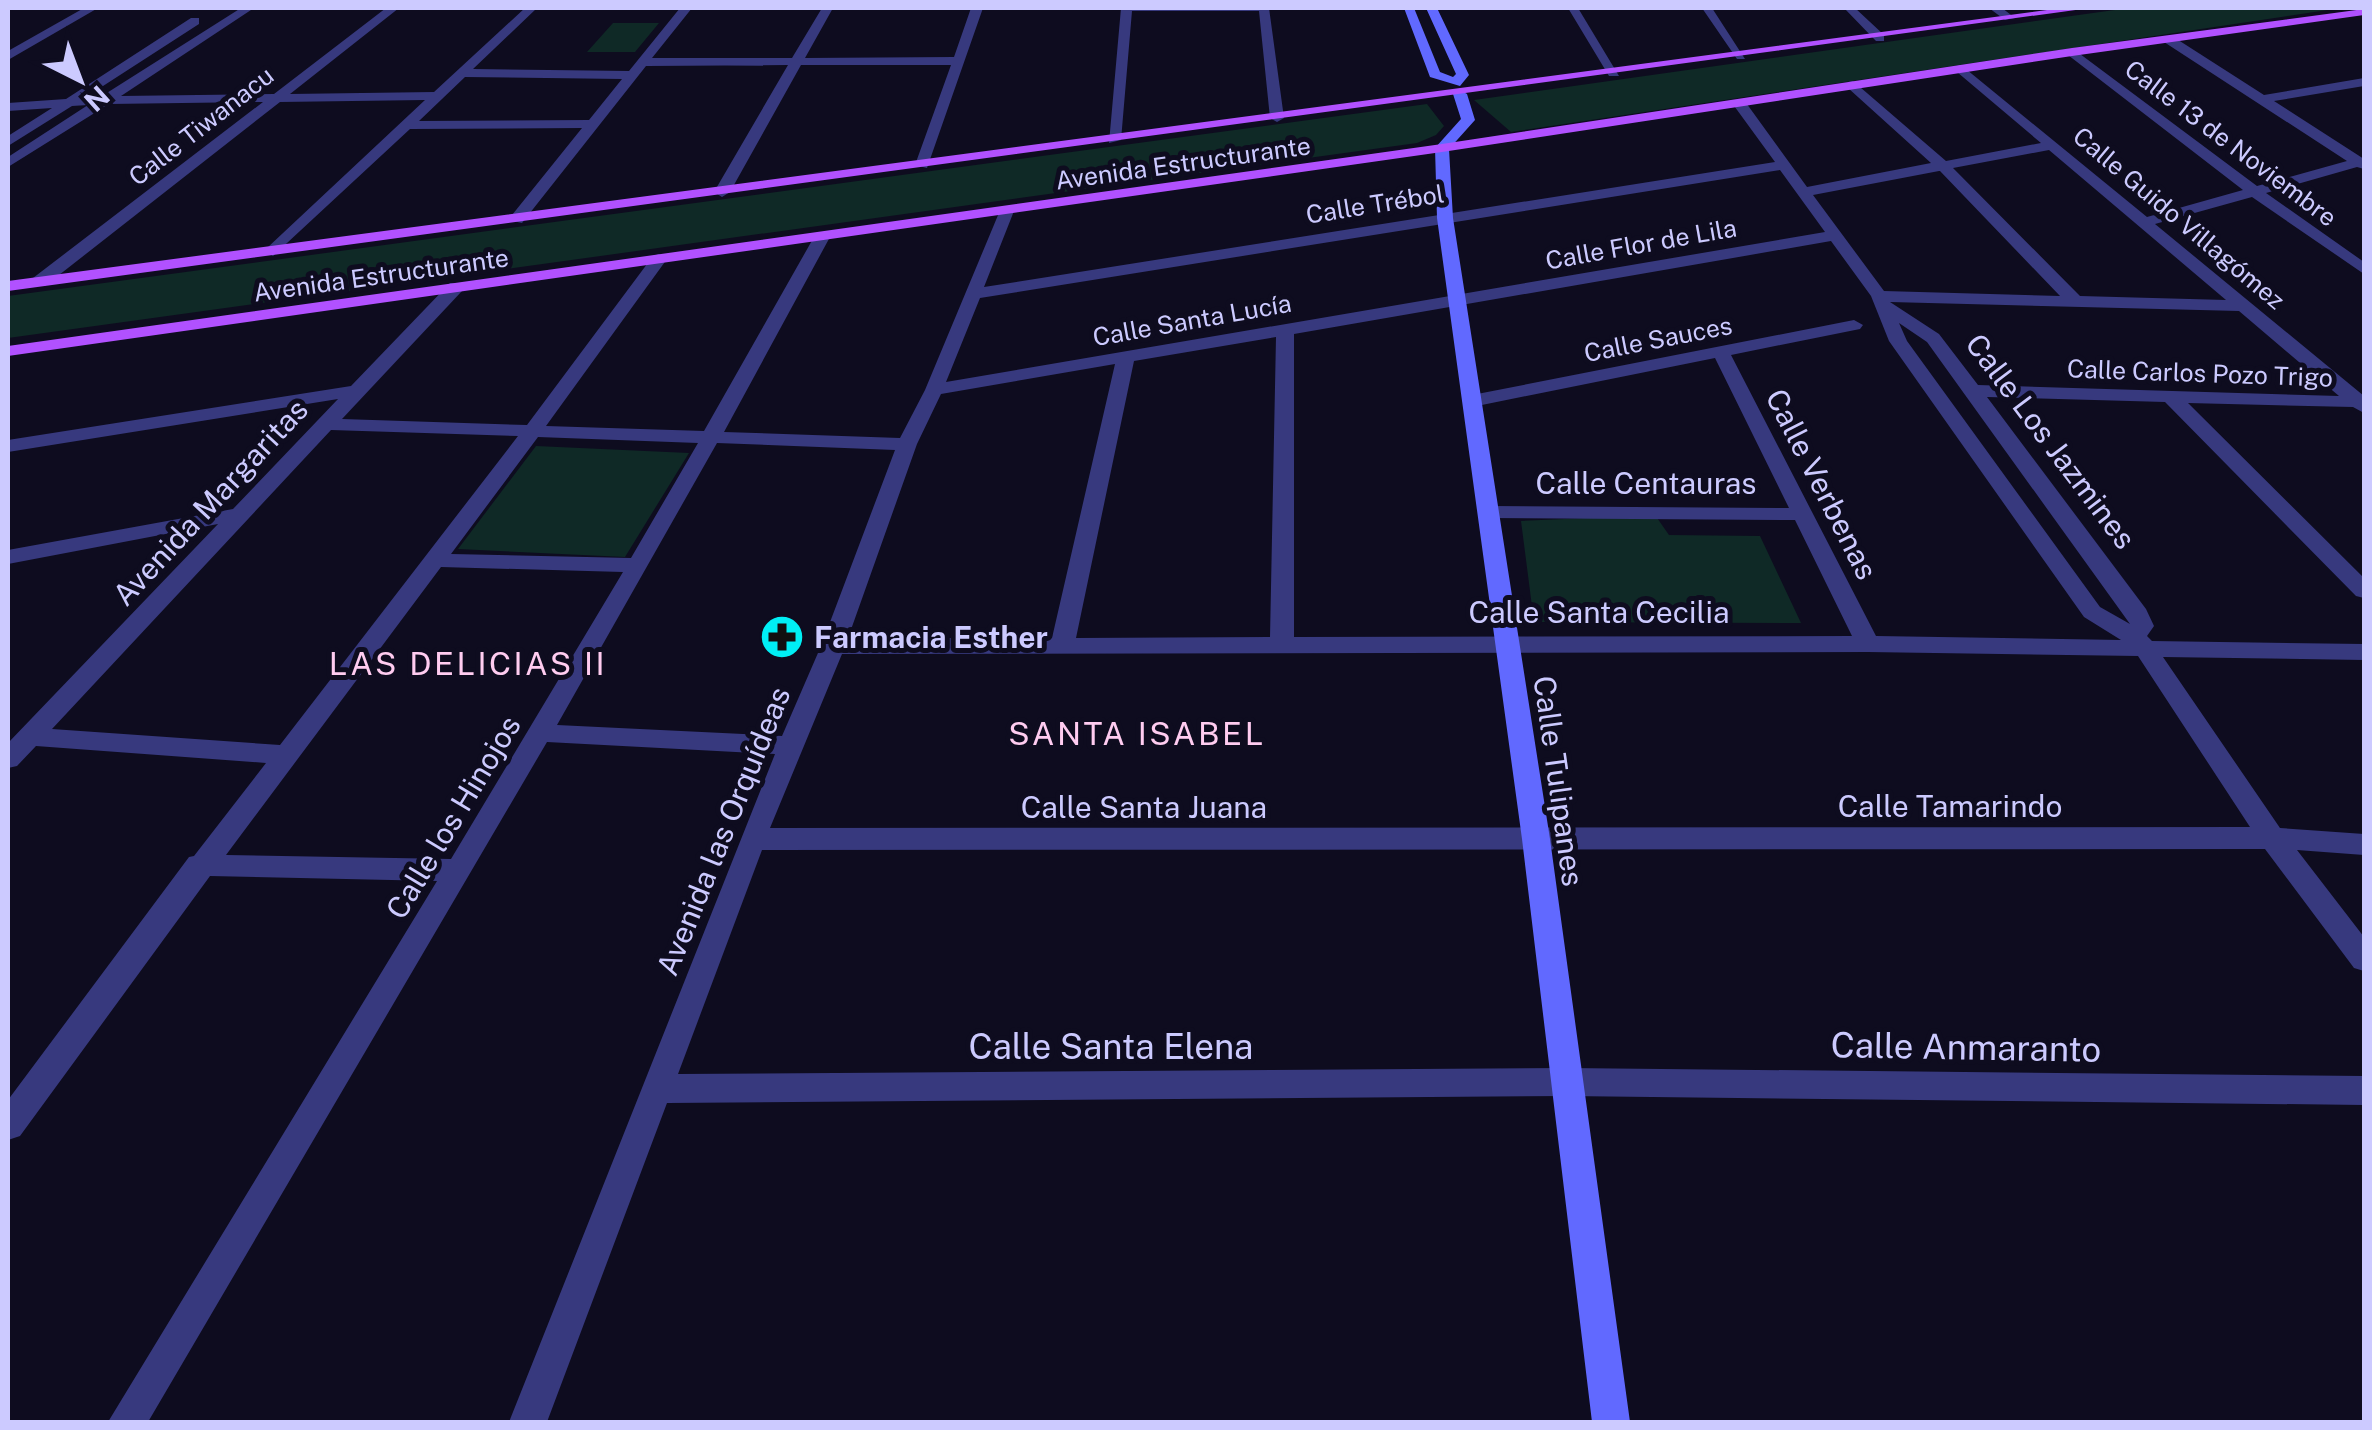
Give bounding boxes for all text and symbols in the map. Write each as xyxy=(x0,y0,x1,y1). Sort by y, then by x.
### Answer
north arrow xyxy=(30,30,130,130)
street label: Calle 13 de Noviembre xyxy=(2119,54,2343,232)
street label: Calle Tiwanacu xyxy=(123,60,279,192)
text: N xyxy=(78,79,116,119)
street label: Calle Guido Villagómez xyxy=(2067,121,2291,315)
street label: Avenida Estructurante xyxy=(1053,130,1313,196)
street label: Calle Trébol xyxy=(1304,178,1446,230)
street label: Calle Flor de Lila xyxy=(1543,212,1739,276)
street label: Avenida Estructurante xyxy=(251,242,511,308)
street label: Calle Santa Lucía xyxy=(1090,288,1294,352)
street label: Calle Sauces xyxy=(1581,310,1735,368)
street label: Calle Los Jazmines xyxy=(1958,326,2144,556)
street label: Calle Carlos Pozo Trigo xyxy=(2067,353,2333,393)
street label: Calle Verbenas xyxy=(1759,383,1885,585)
street label: Avenida Margaritas xyxy=(105,391,315,613)
street label: Calle Centauras xyxy=(1536,465,1756,501)
street label: Calle Santa Cecilia xyxy=(1468,594,1730,630)
pharmacy icon: Farmacia Esther xyxy=(759,614,805,660)
place label: Farmacia Esther xyxy=(814,619,1048,655)
district label: LAS DELICIAS II xyxy=(329,645,607,682)
street label: Calle Tulipanes xyxy=(1526,674,1592,888)
street label: Avenida las Orquídeas xyxy=(649,681,797,981)
street label: Calle los Hinojos xyxy=(378,709,528,925)
district label: SANTA ISABEL xyxy=(1008,715,1266,752)
street label: Calle Tamarindo xyxy=(1838,788,2062,824)
street label: Calle Santa Juana xyxy=(1021,789,1267,825)
street label: Calle Anmaranto xyxy=(1830,1024,2102,1070)
street label: Calle Santa Elena xyxy=(969,1026,1253,1067)

